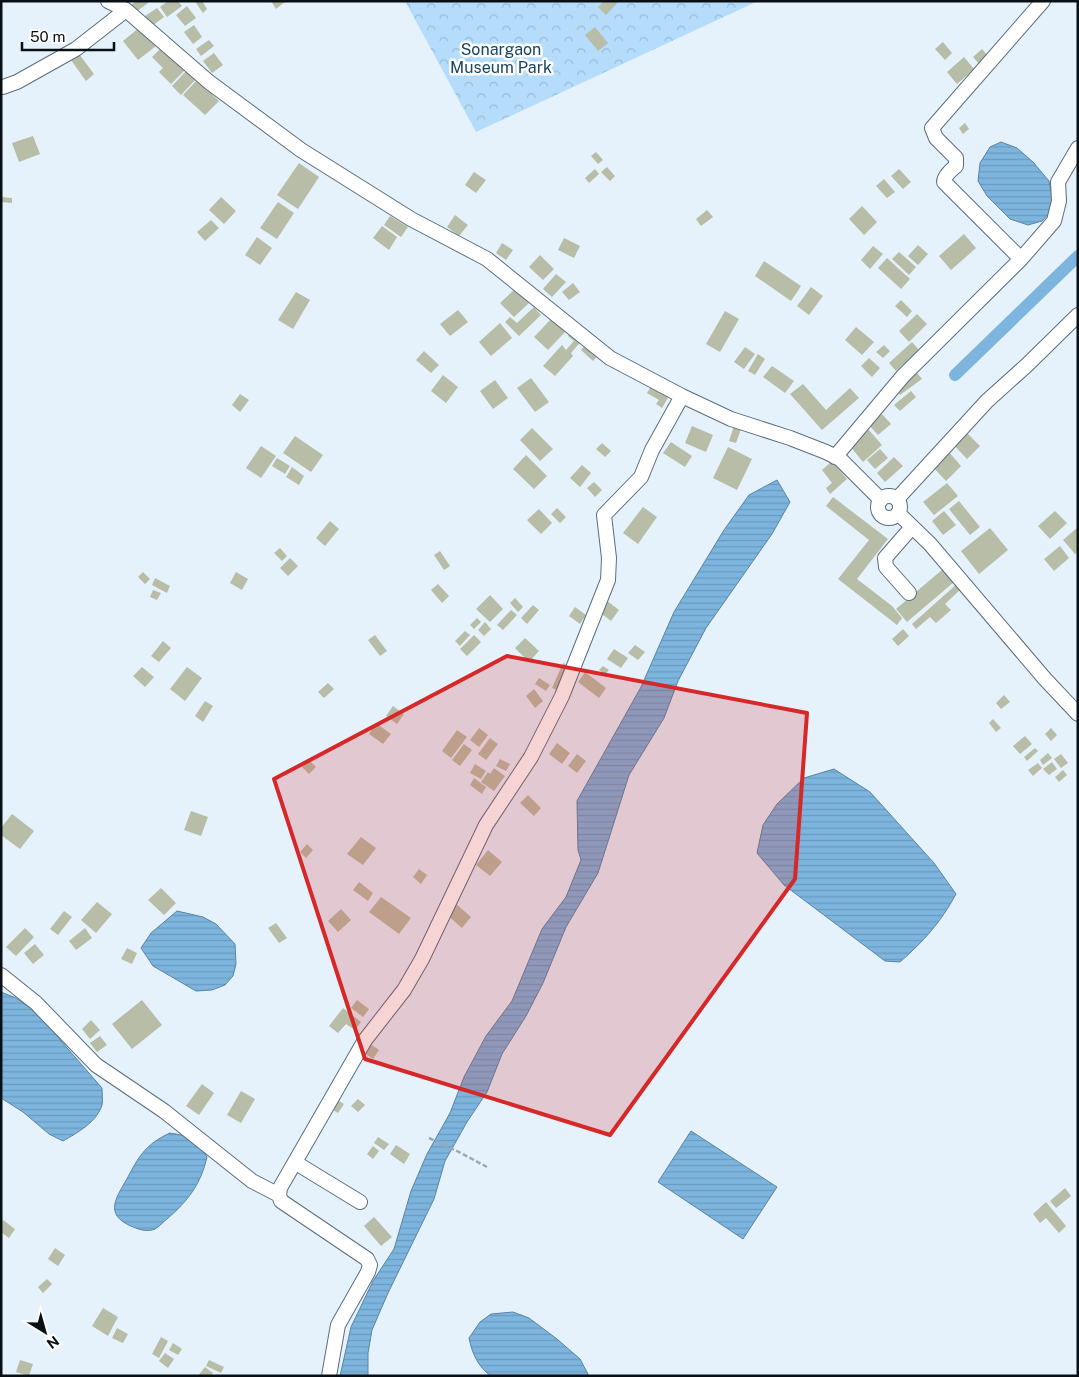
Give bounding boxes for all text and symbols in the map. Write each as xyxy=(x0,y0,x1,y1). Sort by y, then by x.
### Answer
scale bar xyxy=(22,20,115,52)
text: 50 m xyxy=(30,28,65,45)
park label: Sonargaon Museum Park xyxy=(450,40,552,77)
north arrow xyxy=(20,1307,70,1357)
text: N xyxy=(44,1333,62,1352)

